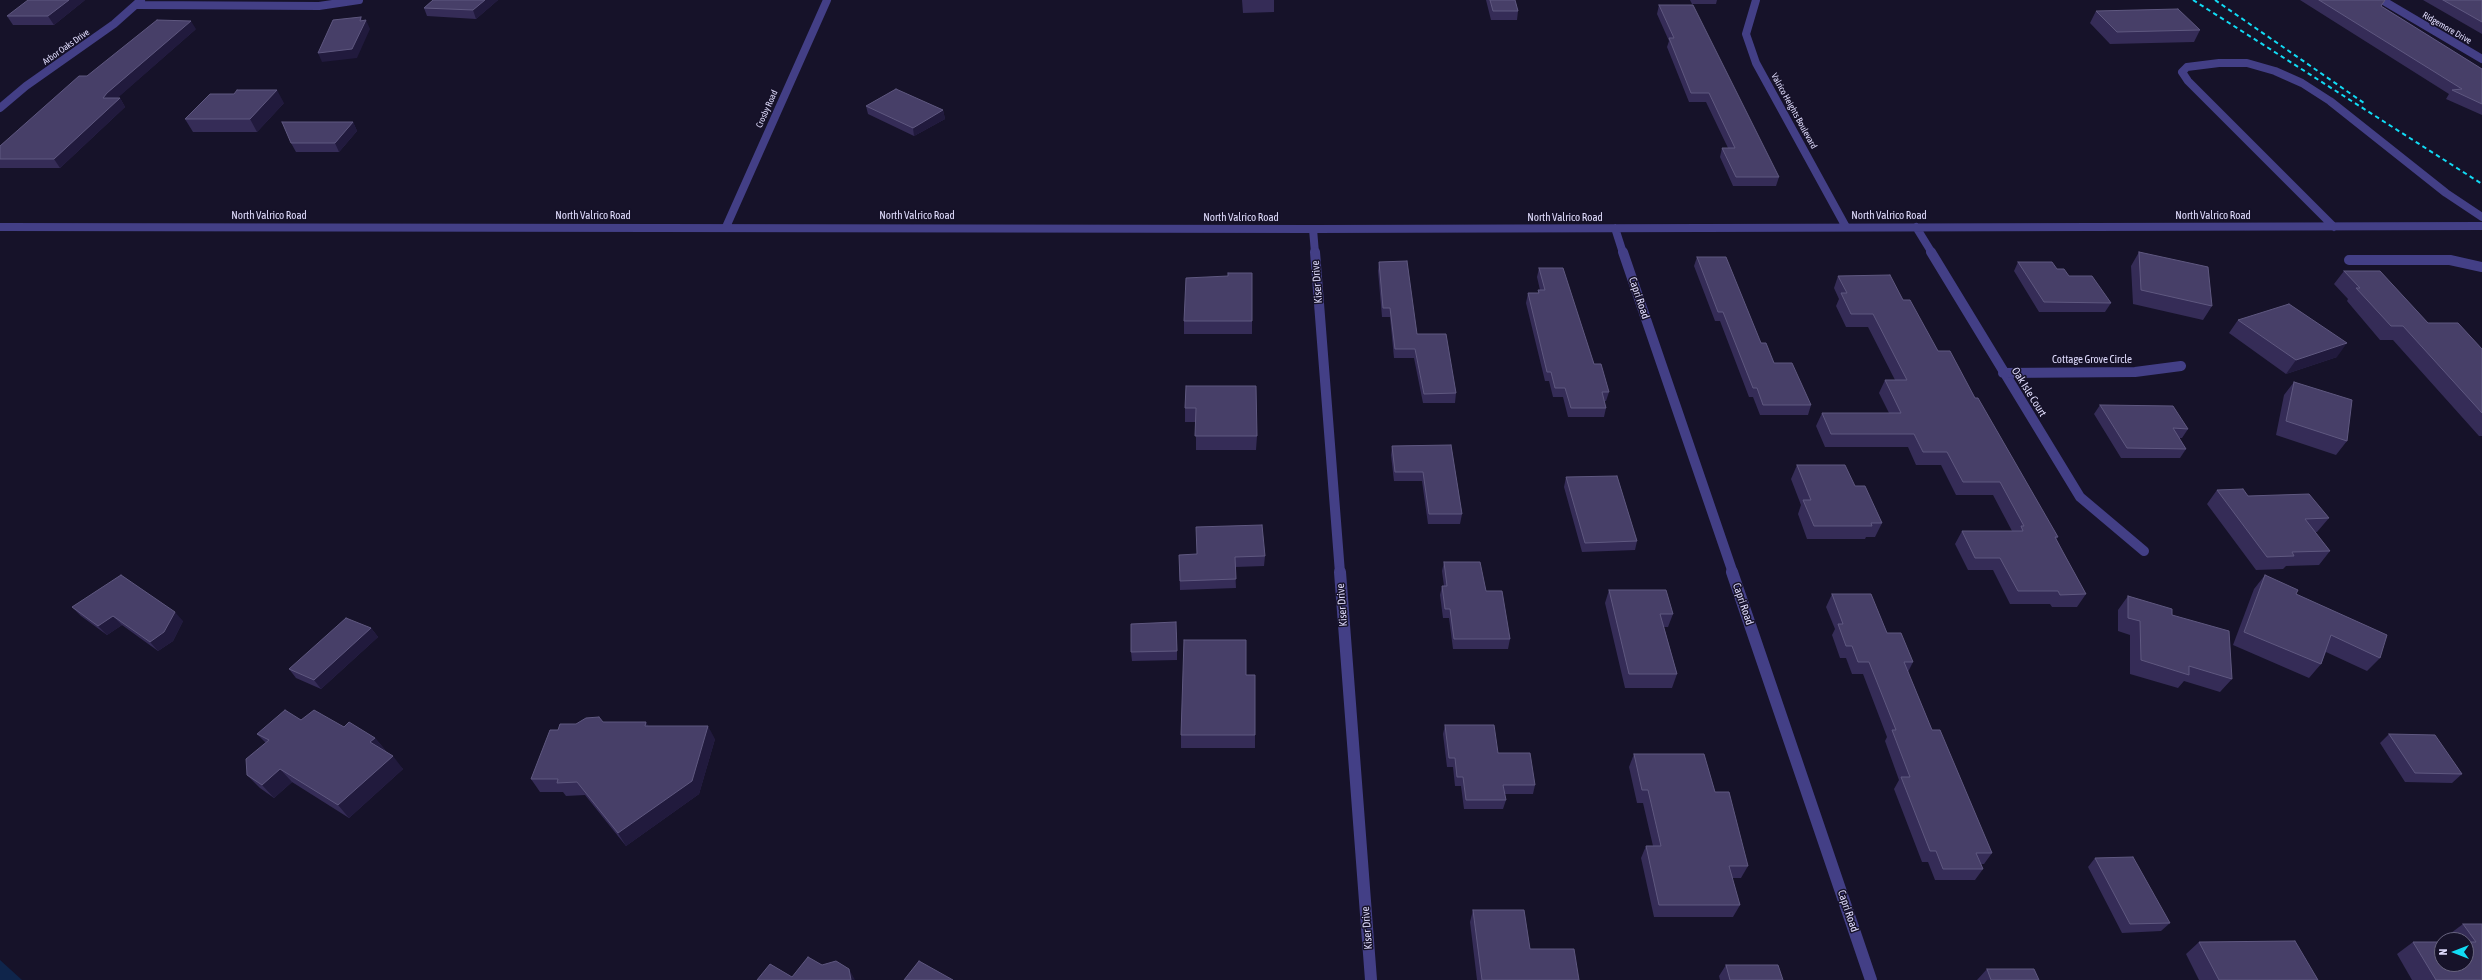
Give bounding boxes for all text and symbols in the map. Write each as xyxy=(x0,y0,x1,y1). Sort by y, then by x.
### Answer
street label: Ridgemore Drive xyxy=(2421,10,2473,46)
street label: Arbor Oaks Drive xyxy=(40,27,92,67)
street label: Valrico Heights Boulevard xyxy=(1769,71,1819,151)
street label: Crosby Road xyxy=(754,88,780,130)
street label: North Valrico Road xyxy=(231,209,307,223)
street label: North Valrico Road xyxy=(555,209,631,223)
street label: North Valrico Road xyxy=(879,209,955,223)
street label: North Valrico Road xyxy=(1851,209,1927,223)
street label: North Valrico Road xyxy=(2175,209,2251,223)
street label: North Valrico Road xyxy=(1203,211,1279,225)
street label: North Valrico Road xyxy=(1527,211,1603,225)
street label: Kiser Drive xyxy=(1309,260,1325,304)
street label: Capri Road xyxy=(1626,275,1652,321)
street label: Cottage Grove Circle xyxy=(2052,353,2132,367)
street label: Oak Isle Court xyxy=(2009,365,2049,419)
street label: Capri Road xyxy=(1730,581,1756,627)
street label: Kiser Drive xyxy=(1334,583,1350,627)
street label: Capri Road xyxy=(1835,888,1861,934)
street label: Kiser Drive xyxy=(1359,906,1375,950)
north arrow xyxy=(2434,932,2474,972)
text: N xyxy=(2437,949,2449,955)

